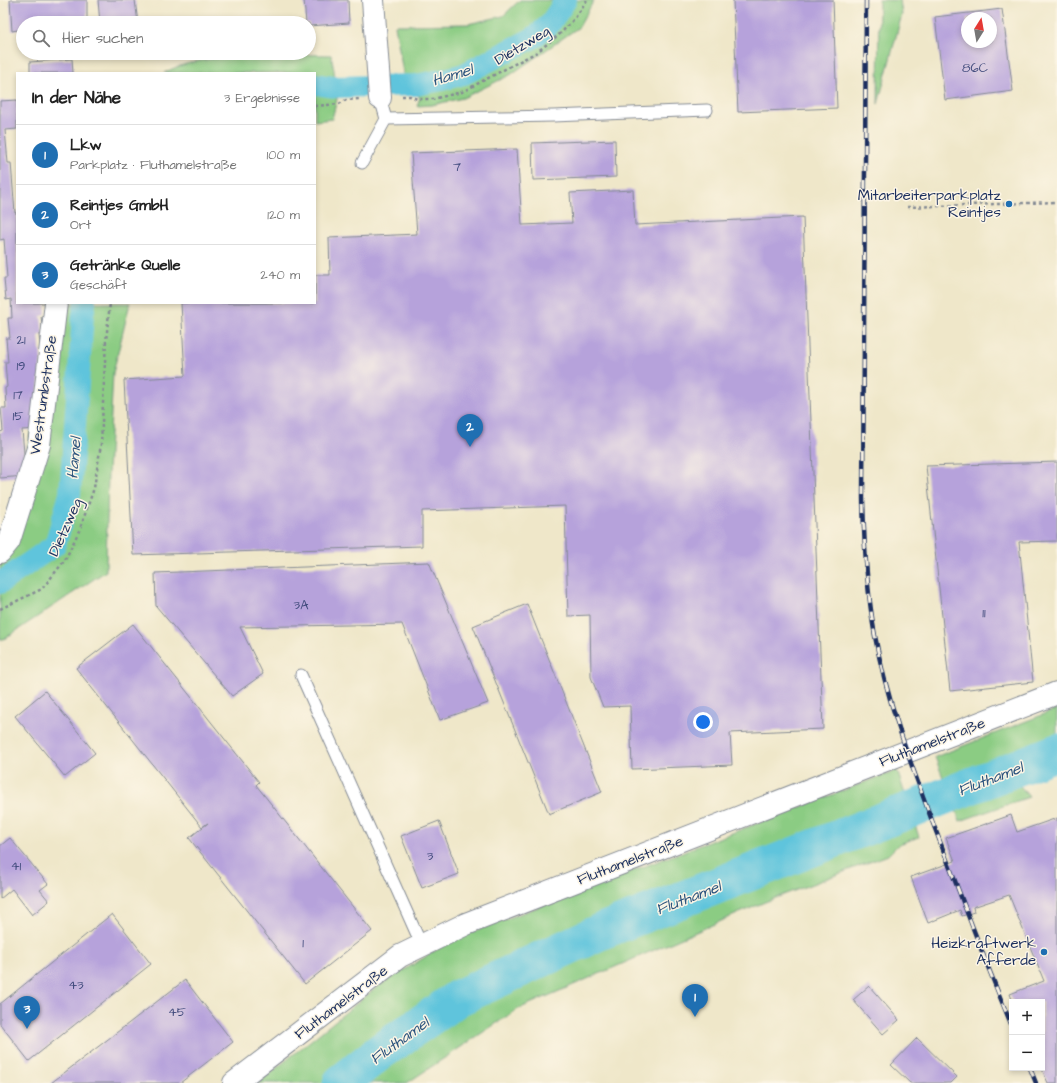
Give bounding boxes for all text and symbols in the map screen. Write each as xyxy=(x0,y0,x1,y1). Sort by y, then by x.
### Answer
north arrow xyxy=(961,12,997,48)
search box xyxy=(16,16,316,60)
street label: Dietzweg xyxy=(490,20,555,71)
icon: search xyxy=(30,27,52,49)
text: Hier suchen xyxy=(62,28,143,49)
water label: Hamel xyxy=(429,58,478,92)
house number: 86C xyxy=(962,59,988,77)
text: In der Nähe xyxy=(32,86,121,110)
text: 3 Ergebnisse xyxy=(224,89,300,107)
text: Lkw xyxy=(70,135,102,156)
text: 1 xyxy=(44,146,46,164)
text: 100 m xyxy=(267,146,300,164)
text: Parkplatz · Fluthamelstraße xyxy=(70,156,237,174)
house number: 7 xyxy=(453,158,461,176)
place label: Mitarbeiterparkplatz Reintjes xyxy=(858,185,1002,223)
text: Reintjes GmbH xyxy=(70,195,169,216)
marker: Mitarbeiterparkplatz Reintjes xyxy=(1004,199,1014,209)
text: 2 xyxy=(41,206,49,224)
text: 120 m xyxy=(267,206,300,224)
text: Ort xyxy=(70,216,91,234)
text: Getränke Quelle xyxy=(70,255,181,276)
text: 3 xyxy=(42,266,48,284)
text: 240 m xyxy=(260,266,300,284)
text: Geschäft xyxy=(70,276,127,294)
house number: 21 xyxy=(16,331,26,349)
street label: Westrumbstraße xyxy=(25,334,62,456)
house number: 19 xyxy=(16,357,26,375)
house number: 17 xyxy=(13,386,23,404)
house number: 15 xyxy=(13,407,23,425)
pin: 2 xyxy=(457,414,483,447)
water label: Hamel xyxy=(61,434,87,480)
street label: Dietzweg xyxy=(43,495,89,560)
house number: 3A xyxy=(294,596,309,614)
house number: 11 xyxy=(982,604,986,622)
your location xyxy=(693,712,713,732)
street label: Fluthamelstraße xyxy=(876,713,988,772)
water label: Fluthamel xyxy=(955,756,1028,801)
street label: Fluthamelstraße xyxy=(574,831,686,890)
house number: 3 xyxy=(427,847,434,865)
house number: 41 xyxy=(11,857,22,875)
water label: Fluthamel xyxy=(653,875,726,920)
place label: Heizkraftwerk Afferde xyxy=(931,933,1036,971)
house number: 1 xyxy=(302,934,304,952)
marker: Heizkraftwerk Afferde xyxy=(1039,947,1049,957)
street label: Fluthamelstraße xyxy=(290,960,392,1044)
house number: 43 xyxy=(68,976,84,994)
pin: 1 xyxy=(682,984,708,1017)
pin: 3 xyxy=(14,996,40,1029)
map controls xyxy=(1009,999,1045,1071)
button: + xyxy=(1009,999,1045,1035)
house number: 45 xyxy=(168,1003,186,1021)
water label: Fluthamel xyxy=(366,1011,436,1070)
button: − xyxy=(1009,1035,1045,1071)

